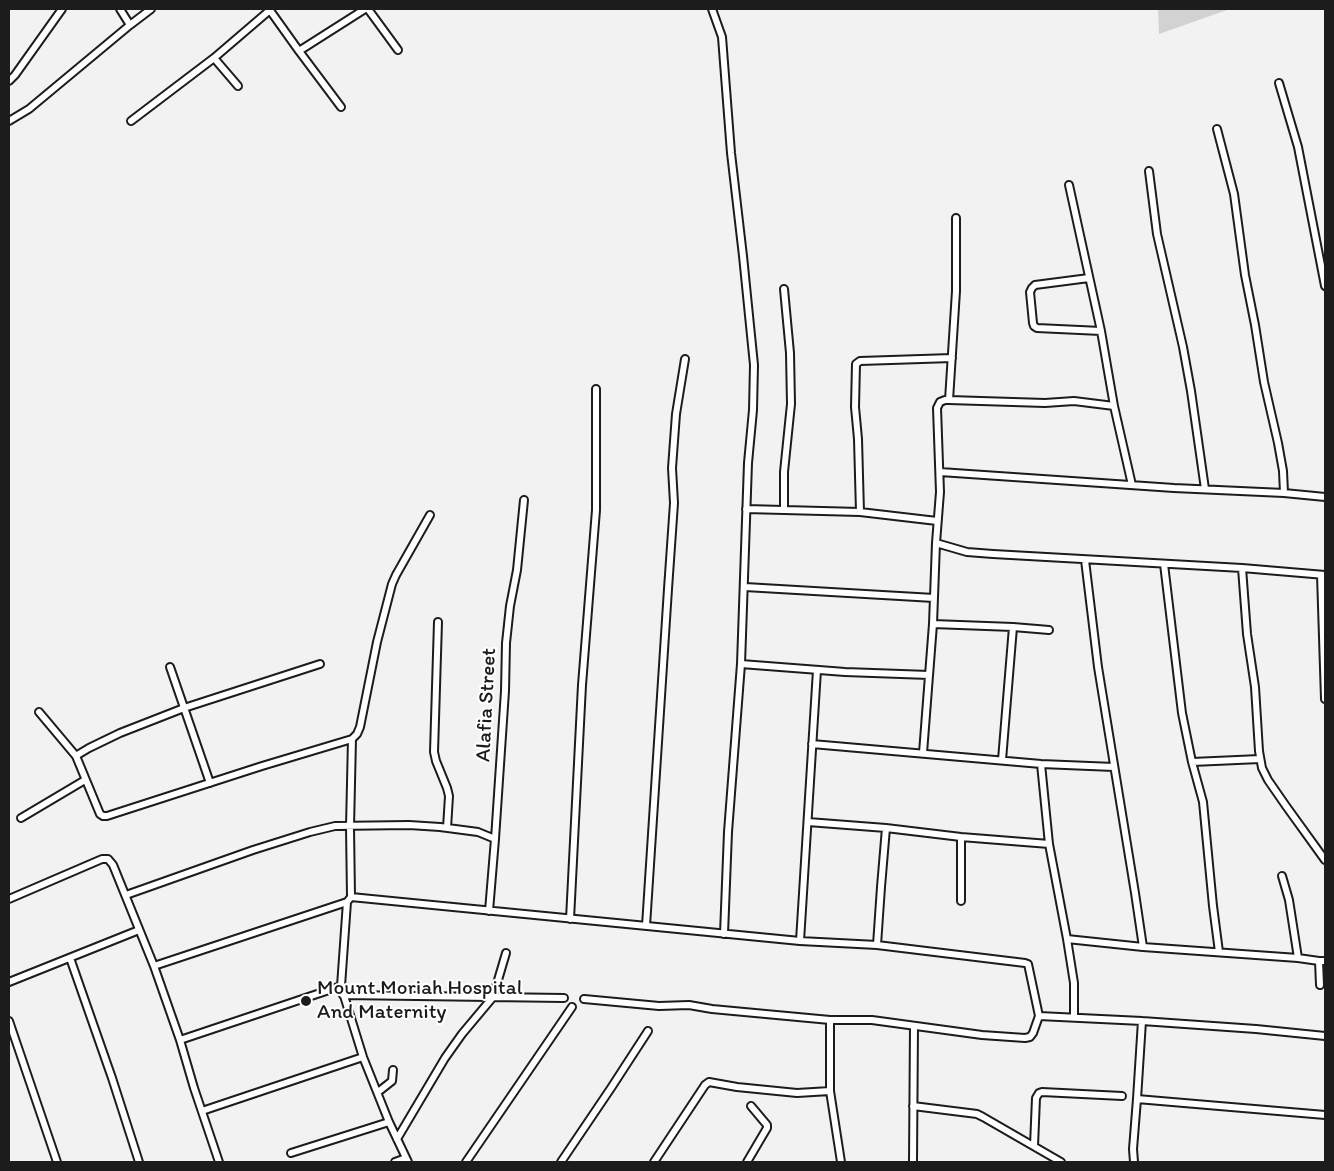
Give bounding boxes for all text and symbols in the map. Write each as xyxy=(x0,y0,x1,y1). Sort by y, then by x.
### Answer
street label: Alafia Street xyxy=(471,647,503,763)
place label: Mount Moriah Hospital And Maternity xyxy=(317,976,523,1026)
marker: Mount Moriah Hospital And Maternity xyxy=(299,994,313,1008)

